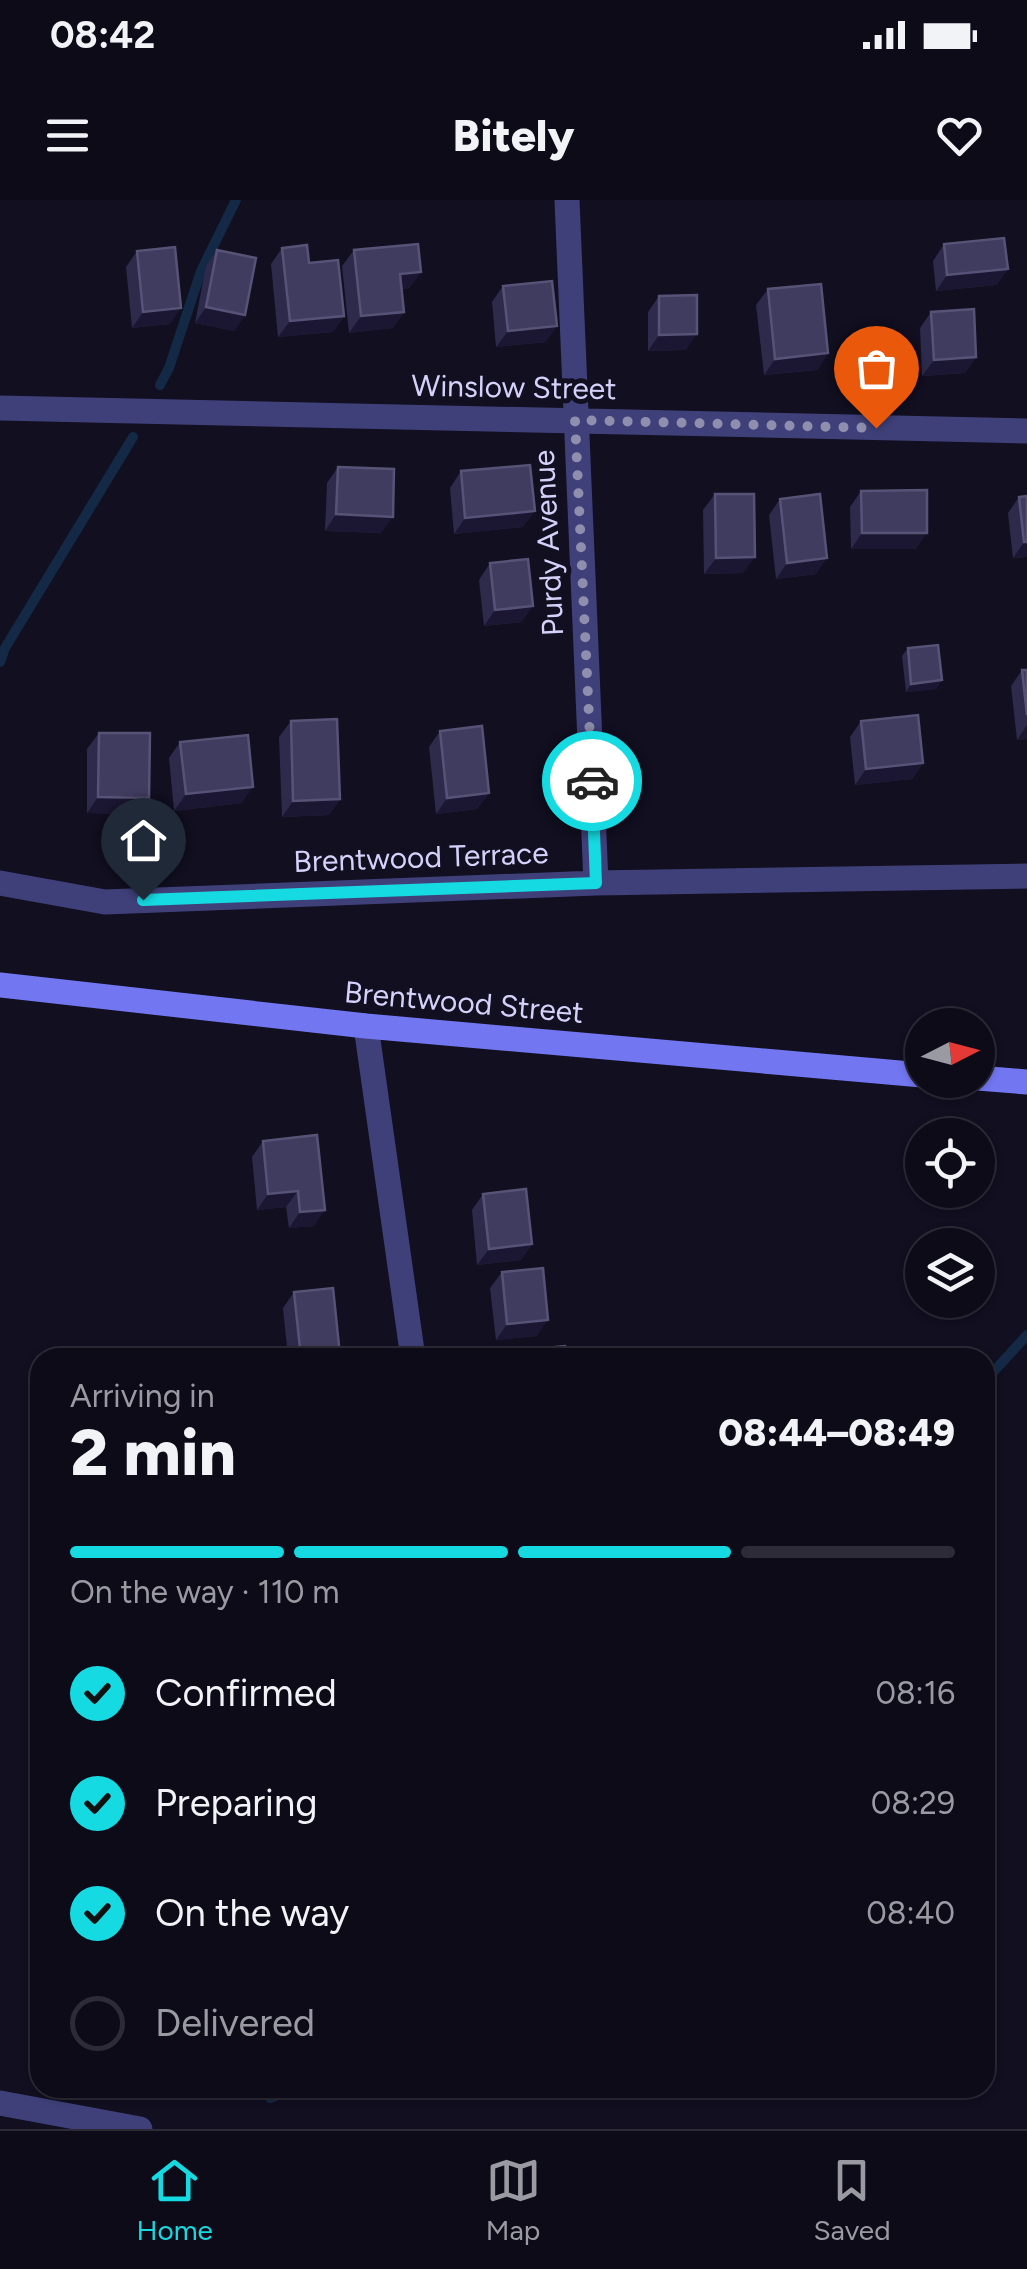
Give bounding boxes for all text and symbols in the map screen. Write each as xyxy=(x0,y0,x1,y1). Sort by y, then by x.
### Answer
text: 08:42 xyxy=(50,12,155,58)
icon: menu xyxy=(40,108,95,163)
text: Bitely xyxy=(453,108,574,162)
icon: heart xyxy=(932,108,987,163)
pin xyxy=(834,326,919,429)
icon: bag xyxy=(849,341,904,396)
street label: Winslow Street xyxy=(411,367,617,407)
street label: Purdy Avenue xyxy=(525,449,571,637)
courier xyxy=(542,731,642,831)
icon: car xyxy=(565,754,620,809)
pin xyxy=(101,798,186,901)
icon: home xyxy=(116,813,171,868)
street label: Brentwood Terrace xyxy=(293,834,549,880)
street label: Brentwood Street xyxy=(343,973,585,1031)
north arrow xyxy=(905,1008,995,1098)
map controls xyxy=(905,1008,995,1318)
button: locate xyxy=(905,1118,995,1208)
button: layers xyxy=(905,1228,995,1318)
text: Arriving in xyxy=(70,1377,215,1415)
text: 08:44–08:49 xyxy=(718,1410,955,1456)
text: 2 min xyxy=(70,1413,236,1491)
text: On the way · 110 m xyxy=(70,1573,340,1611)
icon: check xyxy=(70,1666,125,1721)
text: Confirmed xyxy=(155,1670,337,1716)
text: 08:16 xyxy=(875,1674,955,1712)
icon: check xyxy=(70,1776,125,1831)
text: Preparing xyxy=(155,1780,317,1826)
text: 08:29 xyxy=(871,1784,955,1822)
icon: check xyxy=(70,1886,125,1941)
text: On the way xyxy=(155,1890,349,1936)
text: 08:40 xyxy=(866,1894,955,1932)
text: Delivered xyxy=(155,2000,315,2046)
tab: Home xyxy=(136,2153,213,2247)
tab: Map xyxy=(486,2153,541,2247)
tab: Saved xyxy=(813,2153,891,2247)

